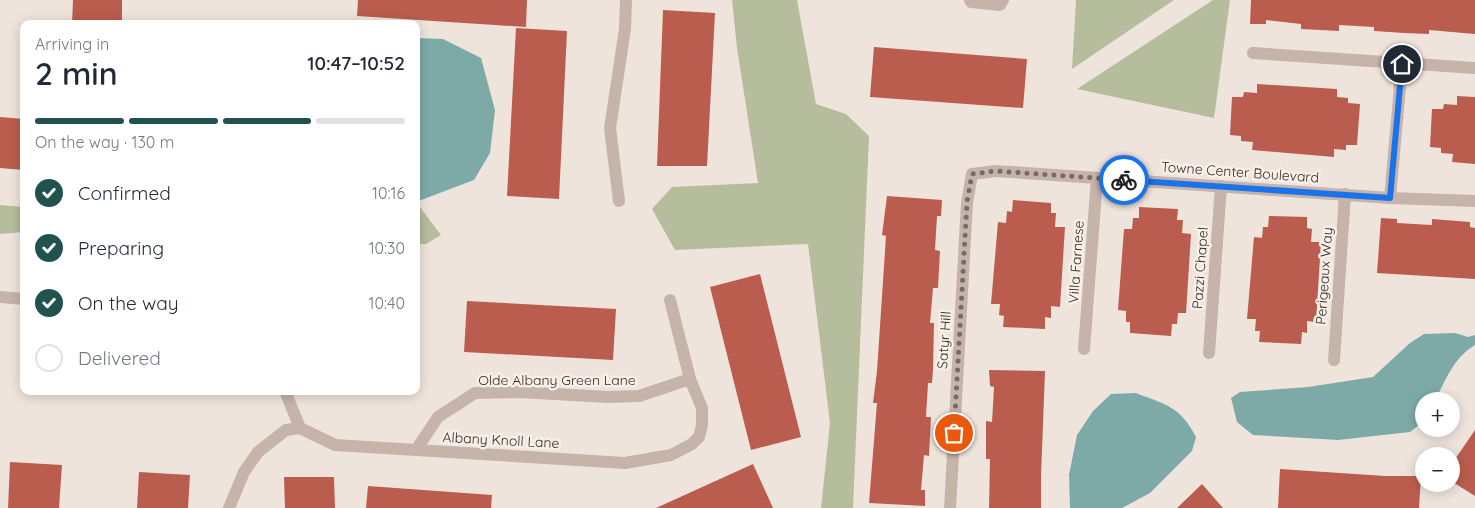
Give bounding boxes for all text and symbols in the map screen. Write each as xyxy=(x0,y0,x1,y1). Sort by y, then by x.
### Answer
text: Arriving in xyxy=(35,34,109,54)
pin xyxy=(1381,43,1423,85)
icon: home xyxy=(1388,50,1416,78)
text: 10:47–10:52 xyxy=(307,51,405,75)
text: 2 min xyxy=(35,53,118,93)
text: On the way · 130 m xyxy=(35,132,174,152)
courier xyxy=(1099,155,1149,205)
street label: Towne Center Boulevard xyxy=(1160,157,1320,187)
icon: bike xyxy=(1110,166,1138,194)
icon: check xyxy=(35,179,63,207)
text: Confirmed xyxy=(78,181,171,205)
text: 10:16 xyxy=(372,183,405,203)
street label: Villa Farnese xyxy=(1064,220,1088,304)
street label: Pazzi Chapel xyxy=(1188,226,1212,310)
street label: Perigeaux Way xyxy=(1312,227,1336,325)
icon: check xyxy=(35,234,63,262)
text: Preparing xyxy=(78,236,164,260)
text: 10:30 xyxy=(369,238,405,258)
icon: check xyxy=(35,289,63,317)
text: On the way xyxy=(78,291,179,315)
text: 10:40 xyxy=(369,293,405,313)
street label: Satyr Hill xyxy=(933,311,955,369)
text: Delivered xyxy=(78,346,161,370)
street label: Olde Albany Green Lane xyxy=(478,371,636,389)
map controls xyxy=(1415,392,1460,492)
button: + xyxy=(1415,392,1460,437)
pin xyxy=(933,412,975,454)
icon: bag xyxy=(940,419,968,447)
street label: Albany Knoll Lane xyxy=(442,428,560,452)
button: − xyxy=(1415,447,1460,492)

